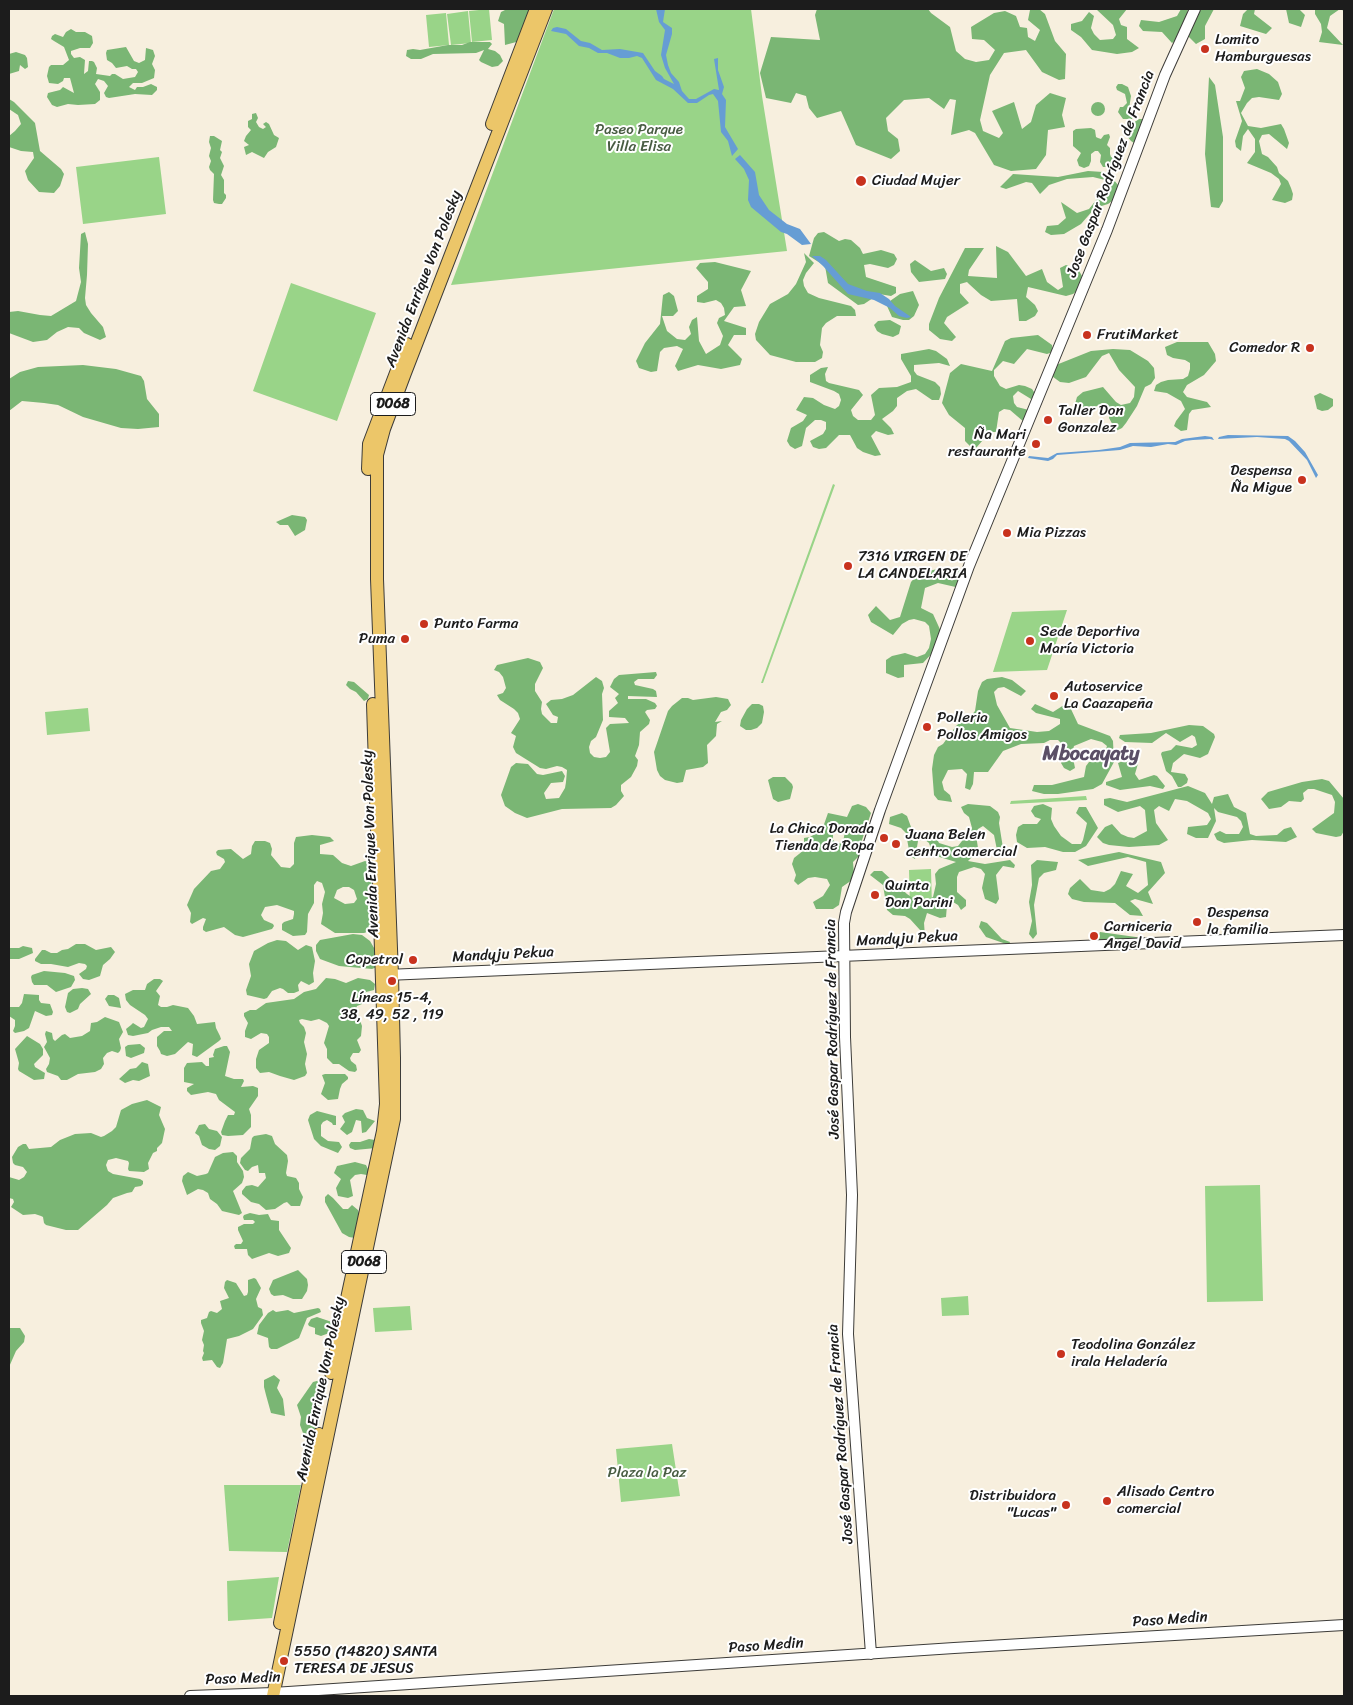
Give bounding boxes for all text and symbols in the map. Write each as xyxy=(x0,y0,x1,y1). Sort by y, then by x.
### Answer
place label: Lomito Hamburguesas xyxy=(1215,31,1311,66)
marker: Lomito Hamburguesas xyxy=(1199,43,1211,55)
street label: Jose Gaspar Rodríguez de Francia xyxy=(1063,68,1159,280)
park label: Paseo Parque Villa Elisa xyxy=(595,121,683,156)
place label: Ciudad Mujer xyxy=(872,172,960,190)
marker: Ciudad Mujer xyxy=(854,174,868,188)
street label: Avenida Enrique Von Polesky xyxy=(382,188,466,370)
place label: FrutiMarket xyxy=(1097,326,1179,344)
marker: FrutiMarket xyxy=(1081,329,1093,341)
place label: Comedor R xyxy=(1229,339,1300,357)
marker: Comedor R xyxy=(1304,342,1316,354)
road number: D068 xyxy=(370,392,416,416)
place label: Taller Don Gonzalez xyxy=(1058,402,1124,437)
marker: Taller Don Gonzalez xyxy=(1042,414,1054,426)
place label: Ña Mari restaurante xyxy=(948,426,1026,461)
marker: Ña Mari restaurante xyxy=(1030,438,1042,450)
place label: Despensa Ña Migue xyxy=(1230,462,1292,497)
marker: Despensa Ña Migue xyxy=(1296,474,1308,486)
place label: Mia Pizzas xyxy=(1017,524,1086,542)
marker: Mia Pizzas xyxy=(1001,527,1013,539)
place label: 7316 VIRGEN DE LA CANDELARIA xyxy=(858,548,967,583)
marker: 7316 VIRGEN DE LA CANDELARIA xyxy=(842,560,854,572)
place label: Punto Farma xyxy=(434,615,518,633)
marker: Punto Farma xyxy=(418,618,430,630)
place label: Sede Deportiva María Victoria xyxy=(1040,623,1140,658)
place label: Puma xyxy=(359,630,395,648)
marker: Puma xyxy=(399,633,411,645)
marker: Sede Deportiva María Victoria xyxy=(1024,635,1036,647)
place label: Autoservice La Caazapeña xyxy=(1064,678,1153,713)
marker: Autoservice La Caazapeña xyxy=(1048,690,1060,702)
place label: Polleria Pollos Amigos xyxy=(937,709,1027,744)
marker: Polleria Pollos Amigos xyxy=(921,721,933,733)
district label: Mbocayaty xyxy=(1043,743,1139,767)
street label: Avenida Enrique Von Polesky xyxy=(359,750,383,938)
place label: La Chica Dorada Tienda de Ropa xyxy=(770,820,874,855)
place label: Juana Belen centro comercial xyxy=(906,826,1017,861)
marker: La Chica Dorada Tienda de Ropa xyxy=(878,832,890,844)
marker: Juana Belen centro comercial xyxy=(890,838,902,850)
place label: Quinta Don Parini xyxy=(885,877,953,912)
marker: Quinta Don Parini xyxy=(869,889,881,901)
place label: Despensa la familia xyxy=(1207,904,1269,939)
marker: Despensa la familia xyxy=(1191,916,1203,928)
place label: Carniceria Angel David xyxy=(1104,918,1181,953)
street label: José Gaspar Rodríguez de Francia xyxy=(822,919,844,1139)
street label: Mandyju Pekua xyxy=(856,927,958,951)
marker: Carniceria Angel David xyxy=(1088,930,1100,942)
street label: Mandyju Pekua xyxy=(452,943,554,967)
place label: Copetrol xyxy=(346,951,403,969)
marker: Copetrol xyxy=(407,954,419,966)
marker: Líneas 15-4, 38, 49, 52 , 119 xyxy=(386,975,398,987)
place label: Líneas 15-4, 38, 49, 52 , 119 xyxy=(340,989,444,1024)
road number: D068 xyxy=(342,1250,386,1274)
street label: Avenida Enrique Von Polesky xyxy=(293,1295,349,1483)
street label: José Gaspar Rodríguez de Francia xyxy=(824,1324,858,1544)
place label: Teodolina González irala Heladería xyxy=(1071,1336,1195,1371)
marker: Teodolina González irala Heladería xyxy=(1055,1348,1067,1360)
park label: Plaza la Paz xyxy=(608,1464,686,1482)
place label: Alisado Centro comercial xyxy=(1117,1483,1214,1518)
place label: Distribuidora "Lucas" xyxy=(970,1487,1056,1522)
marker: Alisado Centro comercial xyxy=(1101,1495,1113,1507)
marker: Distribuidora "Lucas" xyxy=(1060,1499,1072,1511)
street label: Paso Medin xyxy=(1132,1608,1208,1632)
street label: Paso Medin xyxy=(728,1634,804,1658)
place label: 5550 (14820) SANTA TERESA DE JESUS xyxy=(294,1643,438,1678)
marker: 5550 (14820) SANTA TERESA DE JESUS xyxy=(278,1655,290,1667)
street label: Paso Medin xyxy=(205,1669,281,1689)

